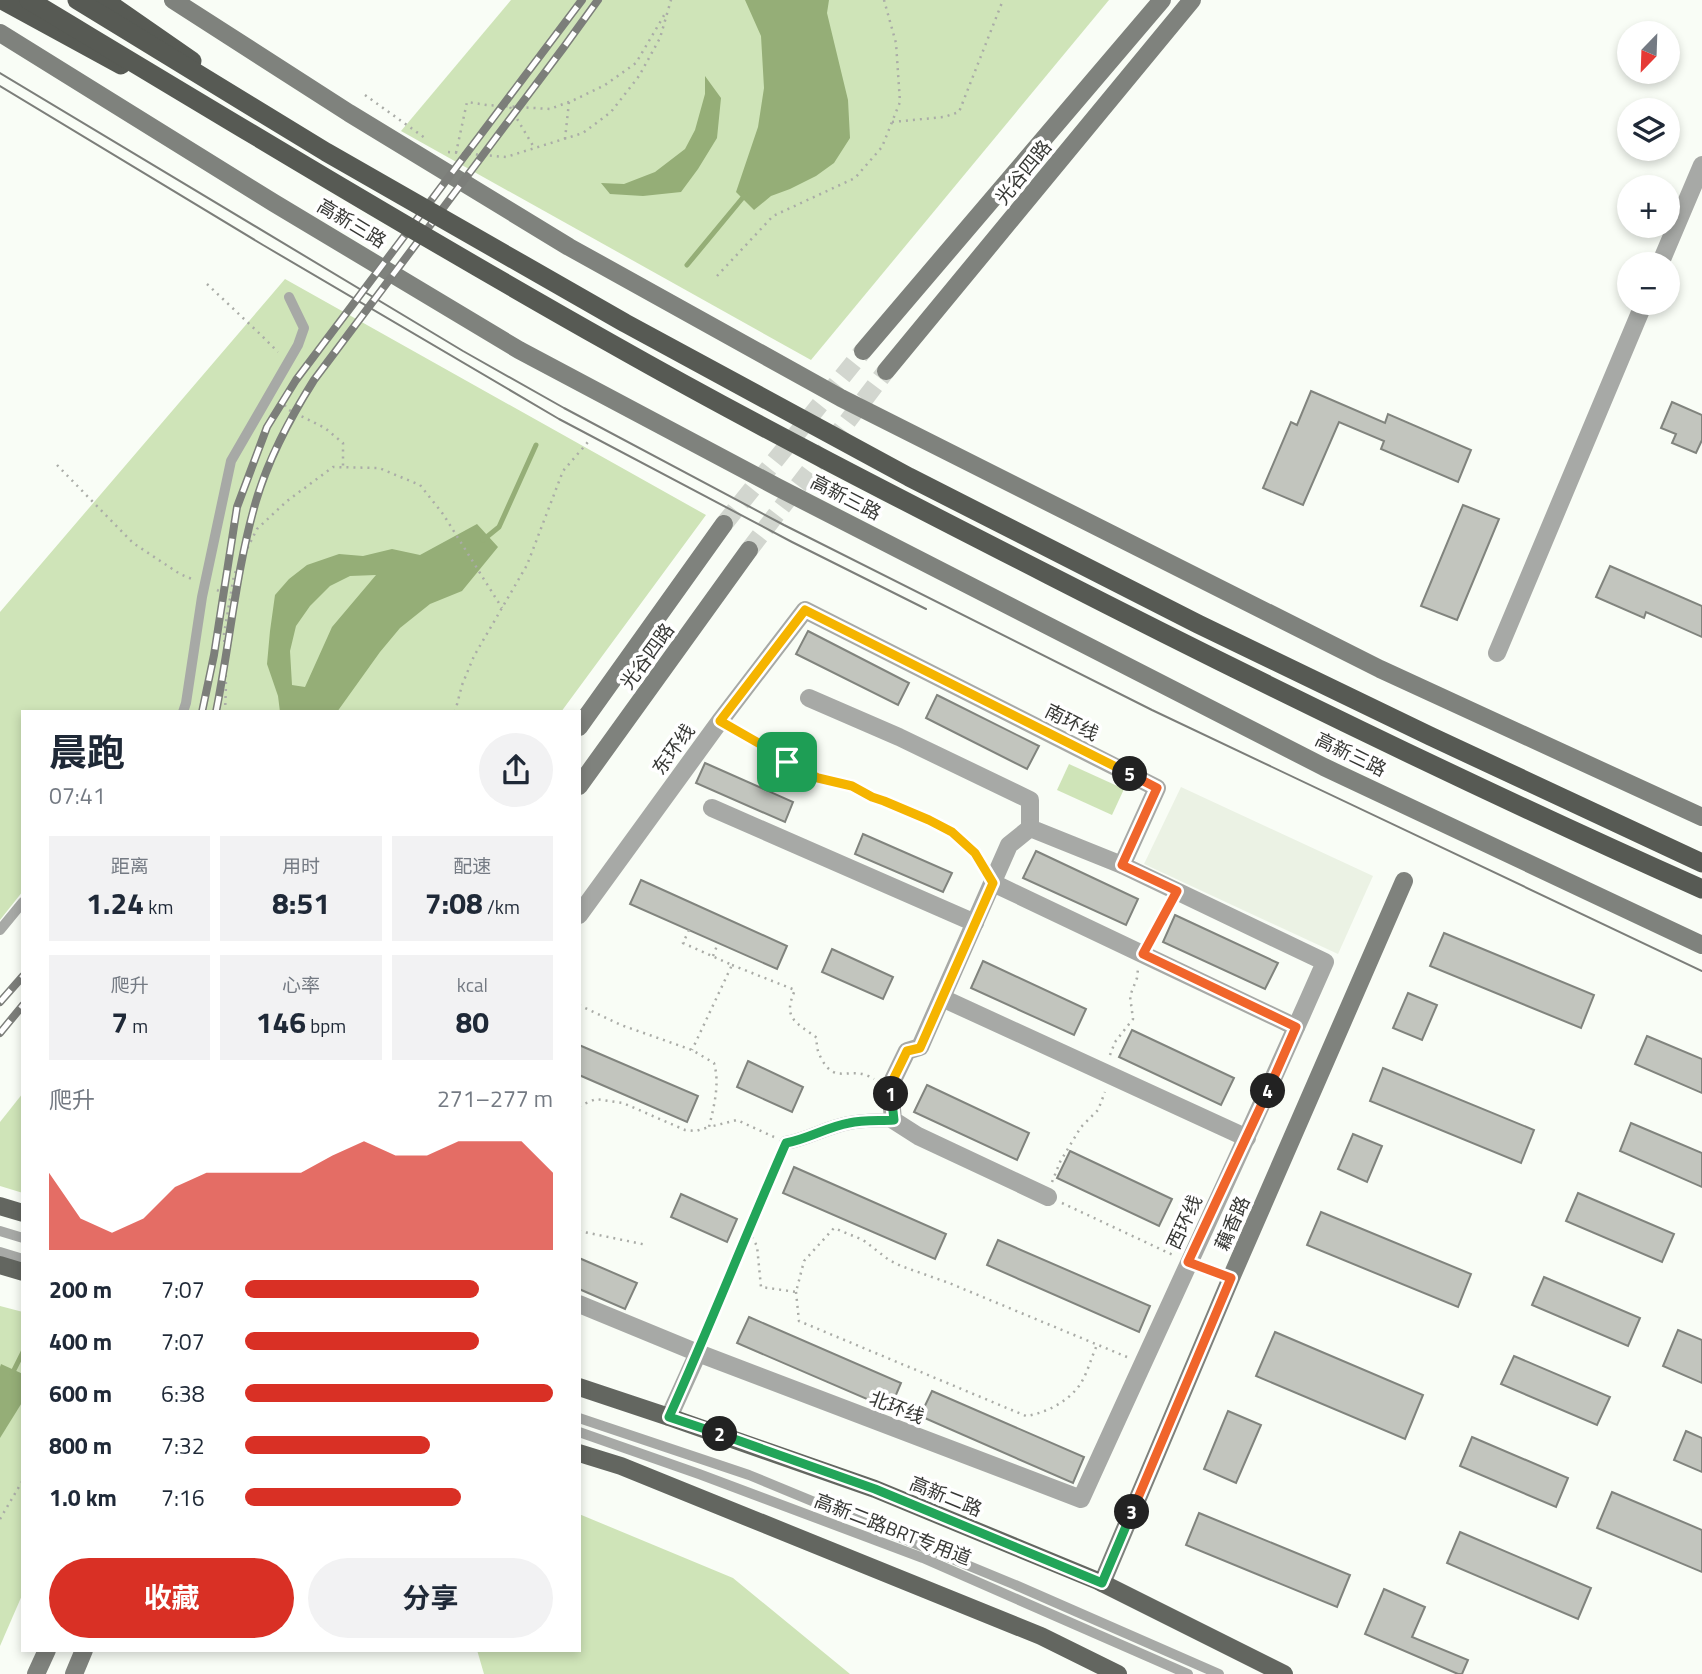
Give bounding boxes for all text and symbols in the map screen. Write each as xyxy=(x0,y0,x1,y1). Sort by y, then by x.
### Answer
north arrow xyxy=(1617,21,1680,84)
map controls xyxy=(1617,21,1680,315)
button: layers xyxy=(1617,98,1680,161)
street label: 光谷四路 xyxy=(987,133,1058,210)
button: + xyxy=(1617,175,1680,238)
street label: 高新三路 xyxy=(312,191,392,255)
button: − xyxy=(1617,252,1680,315)
street label: 高新三路 xyxy=(806,466,887,527)
street label: 光谷四路 xyxy=(613,616,681,695)
street label: 南环线 xyxy=(1040,696,1104,747)
street label: 东环线 xyxy=(644,717,701,780)
text: 晨跑 xyxy=(49,723,125,781)
street label: 高新三路 xyxy=(1311,724,1392,783)
pin xyxy=(757,732,817,792)
button: share xyxy=(479,733,553,807)
icon: arrive xyxy=(768,743,806,781)
pin: 5 xyxy=(1112,756,1148,792)
text: 5 xyxy=(1124,759,1135,788)
text: 07:41 xyxy=(49,778,106,813)
text: 距离 xyxy=(111,851,149,880)
text: 用时 xyxy=(282,851,320,880)
text: 配速 xyxy=(453,851,491,880)
text: 1.24 xyxy=(86,880,144,926)
text: 8:51 xyxy=(272,880,330,926)
text: 7:08 xyxy=(425,880,483,926)
text: km xyxy=(144,892,173,921)
text: /km xyxy=(483,892,520,921)
text: 爬升 xyxy=(111,970,149,999)
text: 心率 xyxy=(282,970,320,999)
text: kcal xyxy=(457,970,488,999)
text: 7 xyxy=(111,999,128,1045)
text: 146 xyxy=(256,999,306,1045)
text: 80 xyxy=(456,999,489,1045)
text: m xyxy=(128,1011,148,1040)
text: bpm xyxy=(306,1011,346,1040)
pin: 4 xyxy=(1250,1074,1286,1108)
pin: 1 xyxy=(874,1076,908,1112)
text: 4 xyxy=(1262,1076,1273,1105)
text: 1 xyxy=(885,1079,896,1108)
text: 271–277 m xyxy=(437,1081,553,1116)
text: 爬升 xyxy=(49,1082,95,1117)
street label: 西环线 xyxy=(1158,1190,1209,1254)
street label: 藕香路 xyxy=(1207,1191,1256,1255)
text: 200 m xyxy=(49,1272,112,1307)
text: 7:07 xyxy=(161,1272,205,1307)
text: 400 m xyxy=(49,1324,112,1359)
text: 7:07 xyxy=(161,1324,205,1359)
text: 600 m xyxy=(49,1376,112,1411)
text: 6:38 xyxy=(161,1376,205,1411)
street label: 北环线 xyxy=(865,1383,929,1430)
pin: 2 xyxy=(702,1416,738,1452)
text: 2 xyxy=(714,1419,725,1448)
text: 800 m xyxy=(49,1428,112,1463)
text: 7:32 xyxy=(161,1428,205,1463)
street label: 高新二路 xyxy=(906,1468,987,1523)
text: 1.0 km xyxy=(49,1480,117,1515)
text: 7:16 xyxy=(161,1480,205,1515)
street label: 高新二路BRT专用道 xyxy=(810,1485,976,1572)
pin: 3 xyxy=(1114,1494,1150,1530)
text: 3 xyxy=(1126,1497,1137,1526)
button: 收藏 xyxy=(49,1558,294,1638)
button: 分享 xyxy=(308,1558,553,1638)

